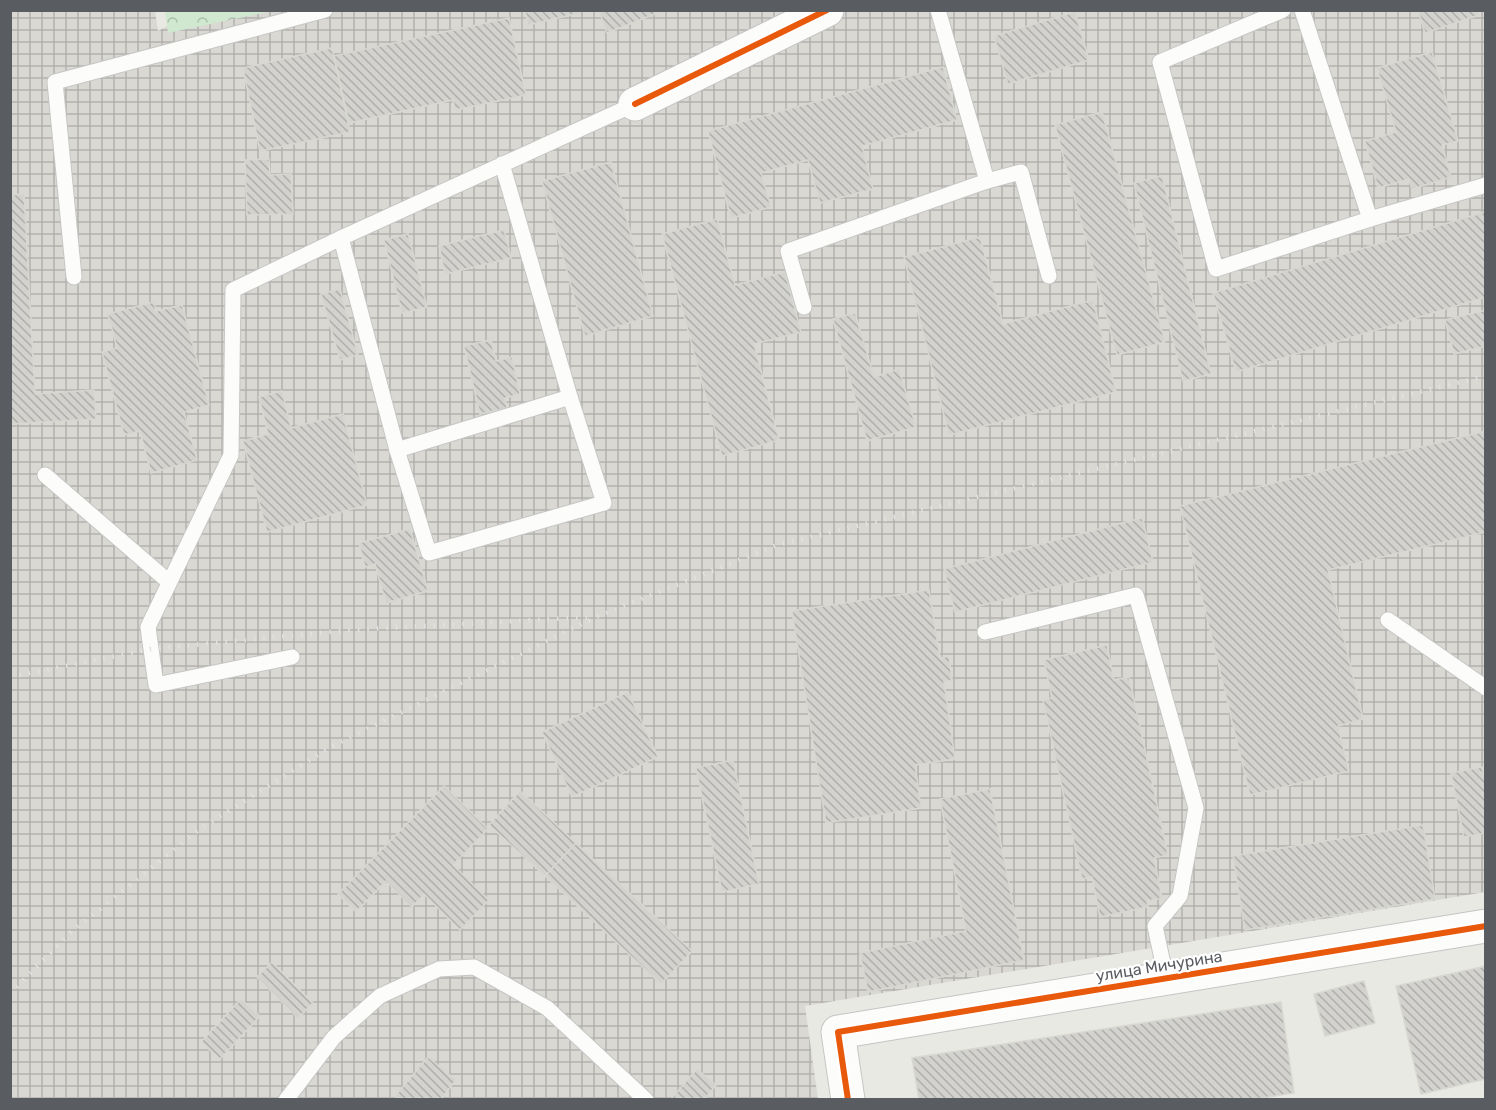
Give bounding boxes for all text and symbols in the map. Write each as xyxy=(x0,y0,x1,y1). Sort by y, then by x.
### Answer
street label: улица Мичурина xyxy=(1094,947,1224,985)

